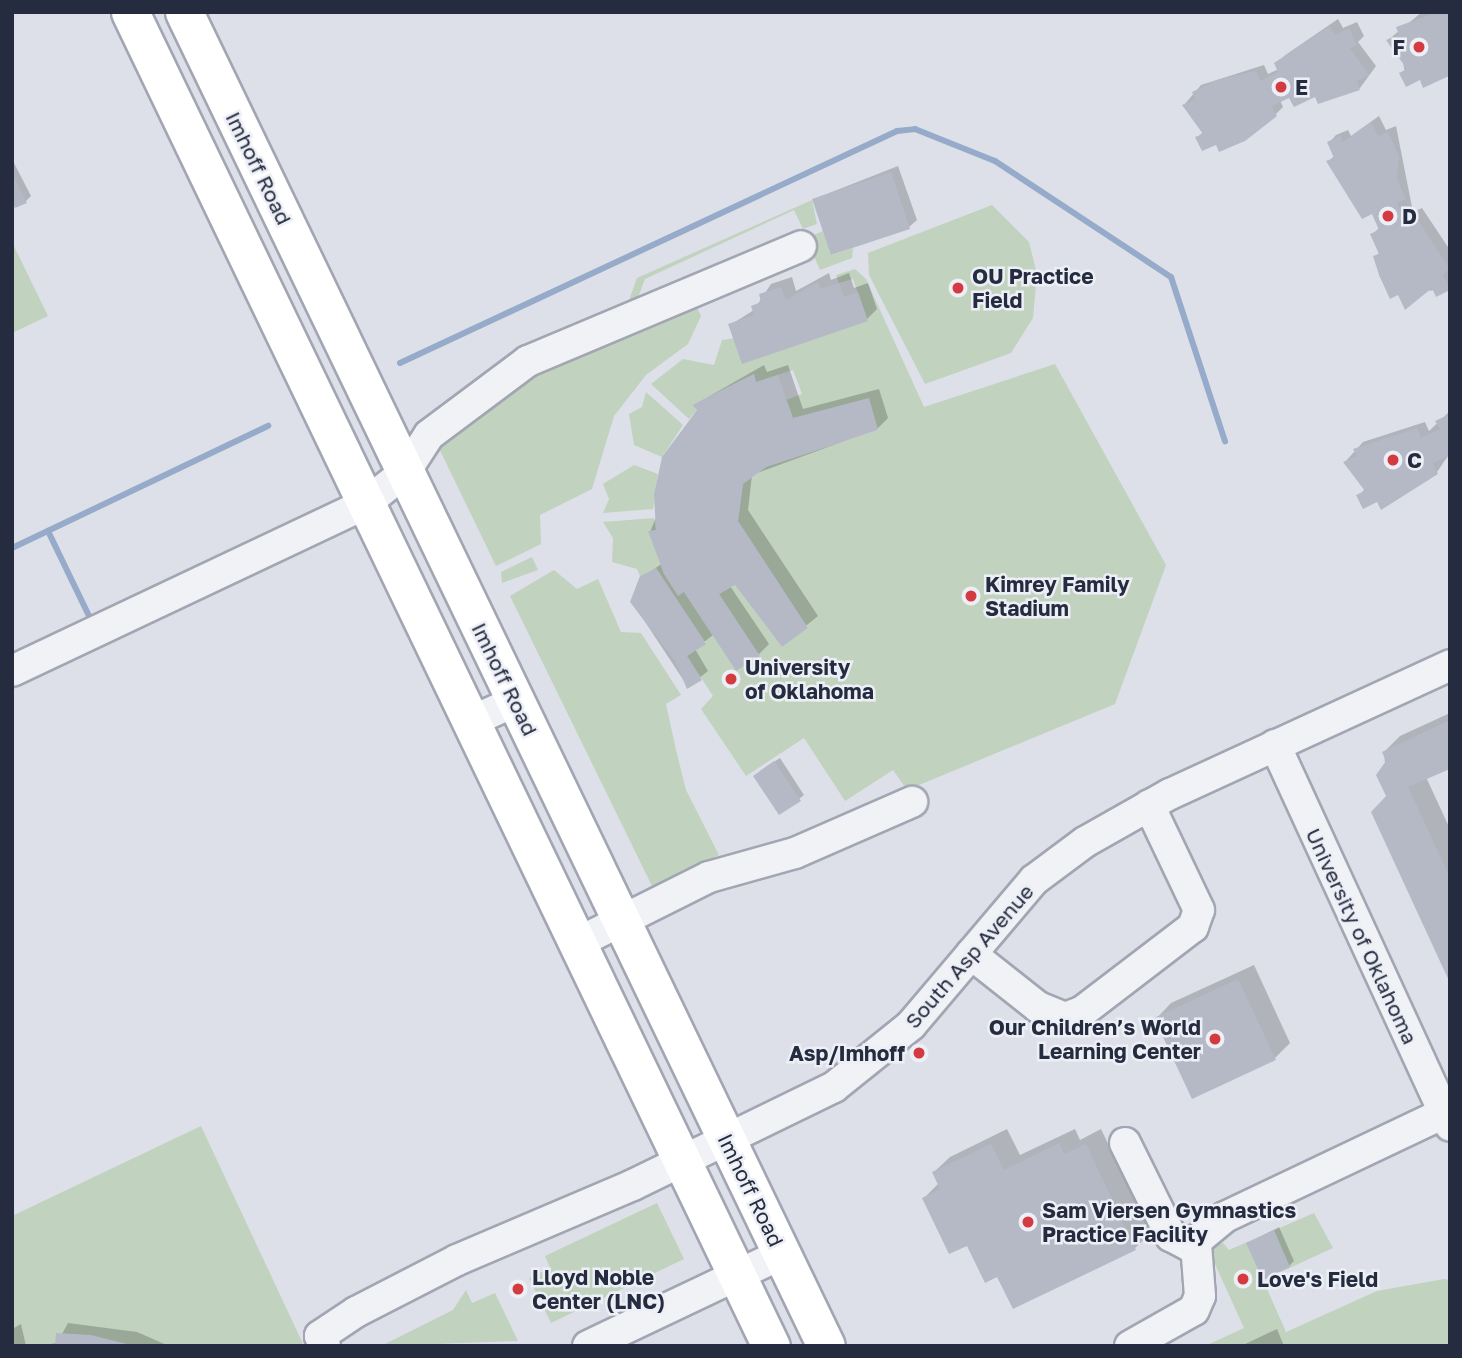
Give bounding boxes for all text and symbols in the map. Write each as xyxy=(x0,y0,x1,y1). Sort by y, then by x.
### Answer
place label: F xyxy=(1393,34,1405,60)
marker: F xyxy=(1411,39,1427,55)
place label: E xyxy=(1295,74,1308,100)
marker: E xyxy=(1273,79,1289,95)
street label: Imhoff Road xyxy=(221,107,297,229)
place label: D xyxy=(1402,203,1417,229)
marker: D xyxy=(1380,208,1396,224)
place label: OU Practice Field xyxy=(972,263,1094,313)
marker: OU Practice Field xyxy=(950,280,966,296)
place label: C xyxy=(1407,447,1422,473)
marker: C xyxy=(1385,452,1401,468)
place label: Kimrey Family Stadium xyxy=(985,571,1130,621)
marker: Kimrey Family Stadium xyxy=(963,588,979,604)
street label: Imhoff Road xyxy=(467,618,543,740)
place label: University of Oklahoma xyxy=(745,654,874,704)
marker: University of Oklahoma xyxy=(723,671,739,687)
street label: University of Oklahoma xyxy=(1301,824,1423,1048)
street label: South Asp Avenue xyxy=(900,879,1038,1033)
place label: Our Children’s World Learning Center xyxy=(989,1014,1201,1064)
marker: Our Children’s World Learning Center xyxy=(1207,1031,1223,1047)
place label: Asp/Imhoff xyxy=(789,1040,905,1066)
marker: Asp/Imhoff xyxy=(911,1045,927,1061)
street label: Imhoff Road xyxy=(713,1129,789,1251)
place label: Sam Viersen Gymnastics Practice Facility xyxy=(1042,1197,1296,1247)
marker: Sam Viersen Gymnastics Practice Facility xyxy=(1020,1214,1036,1230)
place label: Lloyd Noble Center (LNC) xyxy=(532,1264,665,1314)
place label: Love's Field xyxy=(1257,1266,1378,1292)
marker: Love's Field xyxy=(1235,1271,1251,1287)
marker: Lloyd Noble Center (LNC) xyxy=(510,1281,526,1297)

